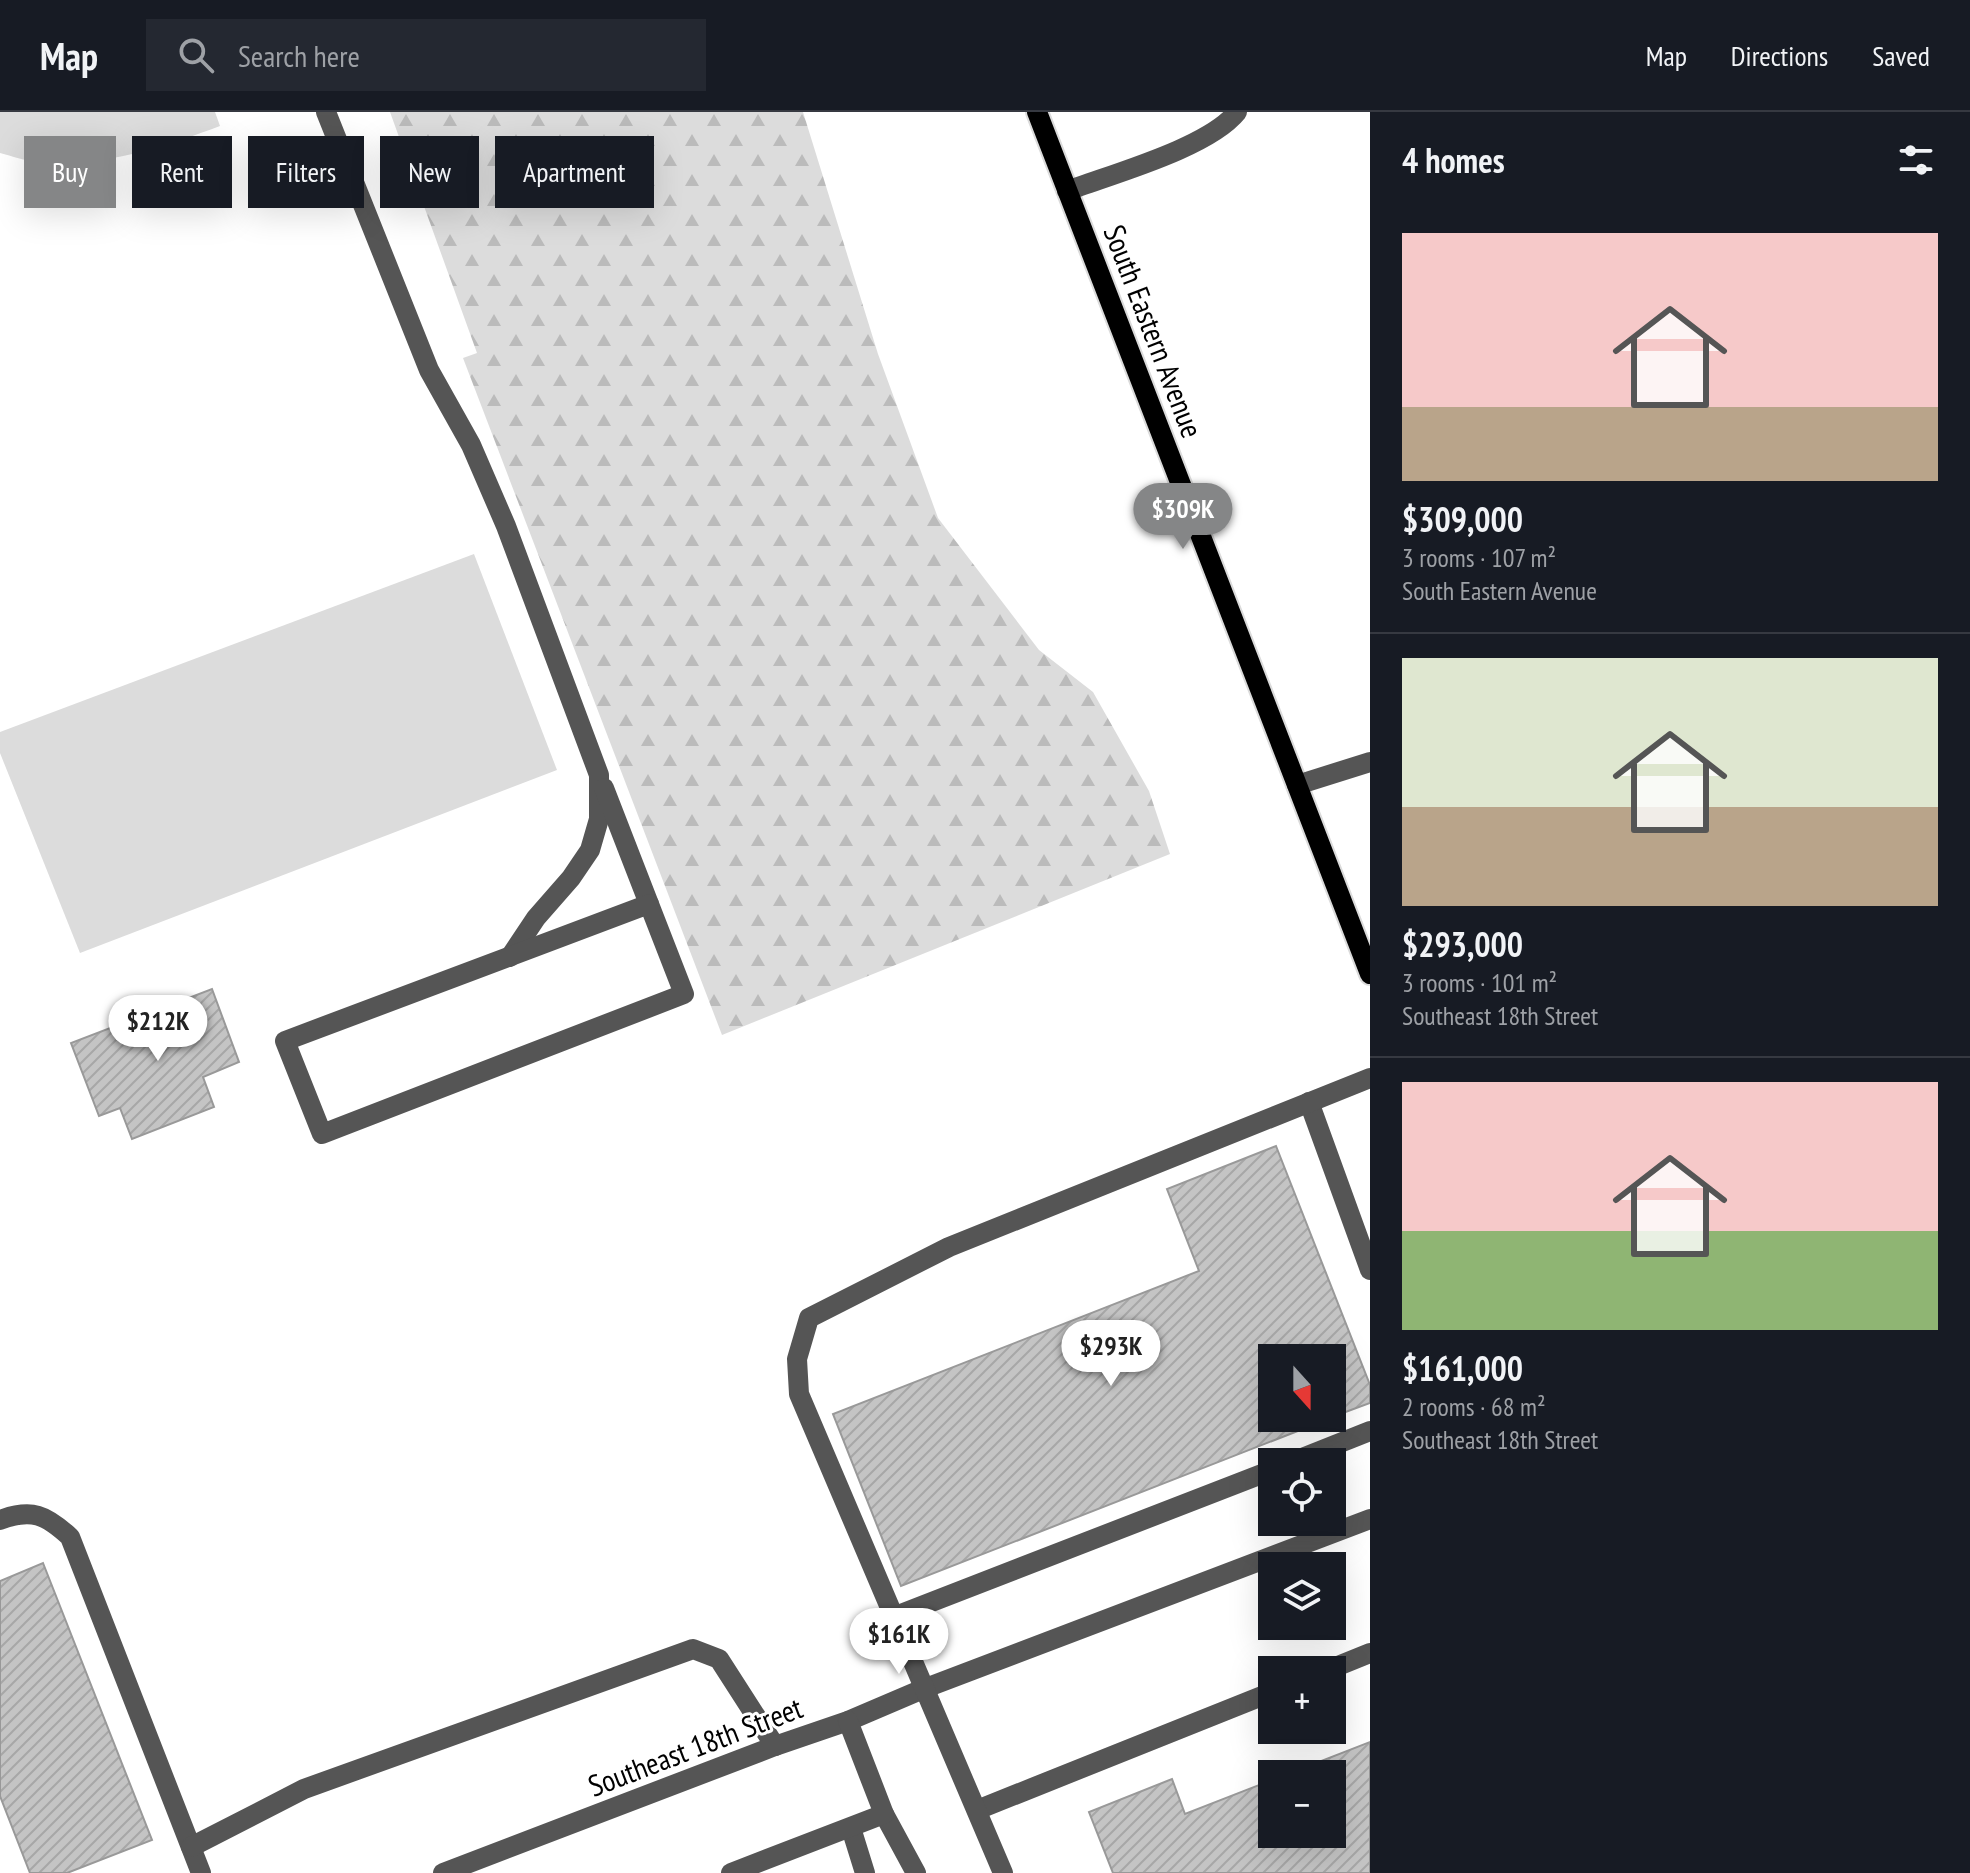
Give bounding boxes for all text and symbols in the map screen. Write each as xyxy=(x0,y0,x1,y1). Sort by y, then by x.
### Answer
search box xyxy=(146,19,706,91)
text: Map xyxy=(40,31,98,80)
icon: search xyxy=(174,33,218,77)
text: Search here xyxy=(238,36,360,75)
text: Map xyxy=(1646,37,1687,74)
text: Directions xyxy=(1731,37,1828,74)
text: Saved xyxy=(1872,37,1930,74)
chip: Buy xyxy=(24,136,116,208)
chip: Rent xyxy=(132,136,232,208)
chip: Filters xyxy=(248,136,364,208)
chip: New xyxy=(380,136,479,208)
chip: Apartment xyxy=(495,136,654,208)
text: 4 homes xyxy=(1402,138,1505,182)
icon: filters xyxy=(1894,138,1938,182)
street label: South Eastern Avenue xyxy=(1096,219,1212,443)
icon: home xyxy=(1598,285,1742,429)
pin: $309K xyxy=(1127,483,1239,551)
text: $309K xyxy=(1151,492,1215,525)
text: $309,000 xyxy=(1402,497,1523,541)
text: 3 rooms · 107 m² xyxy=(1402,541,1556,574)
text: South Eastern Avenue xyxy=(1402,574,1597,607)
icon: home xyxy=(1598,710,1742,854)
text: $293,000 xyxy=(1402,922,1523,966)
text: 3 rooms · 101 m² xyxy=(1402,966,1557,999)
pin: $212K xyxy=(102,995,214,1063)
text: Southeast 18th Street xyxy=(1402,999,1598,1032)
text: $212K xyxy=(126,1004,190,1037)
icon: home xyxy=(1598,1134,1742,1278)
pin: $293K xyxy=(1055,1320,1167,1388)
text: $293K xyxy=(1079,1329,1143,1362)
north arrow xyxy=(1258,1344,1346,1432)
map controls xyxy=(1258,1344,1346,1848)
text: $161,000 xyxy=(1402,1346,1523,1390)
text: 2 rooms · 68 m² xyxy=(1402,1390,1546,1423)
text: Southeast 18th Street xyxy=(1402,1423,1598,1456)
button: locate xyxy=(1258,1448,1346,1536)
button: layers xyxy=(1258,1552,1346,1640)
pin: $161K xyxy=(843,1608,955,1676)
text: $161K xyxy=(867,1617,931,1650)
button: + xyxy=(1258,1656,1346,1744)
street label: Southeast 18th Street xyxy=(582,1687,808,1805)
button: − xyxy=(1258,1760,1346,1848)

